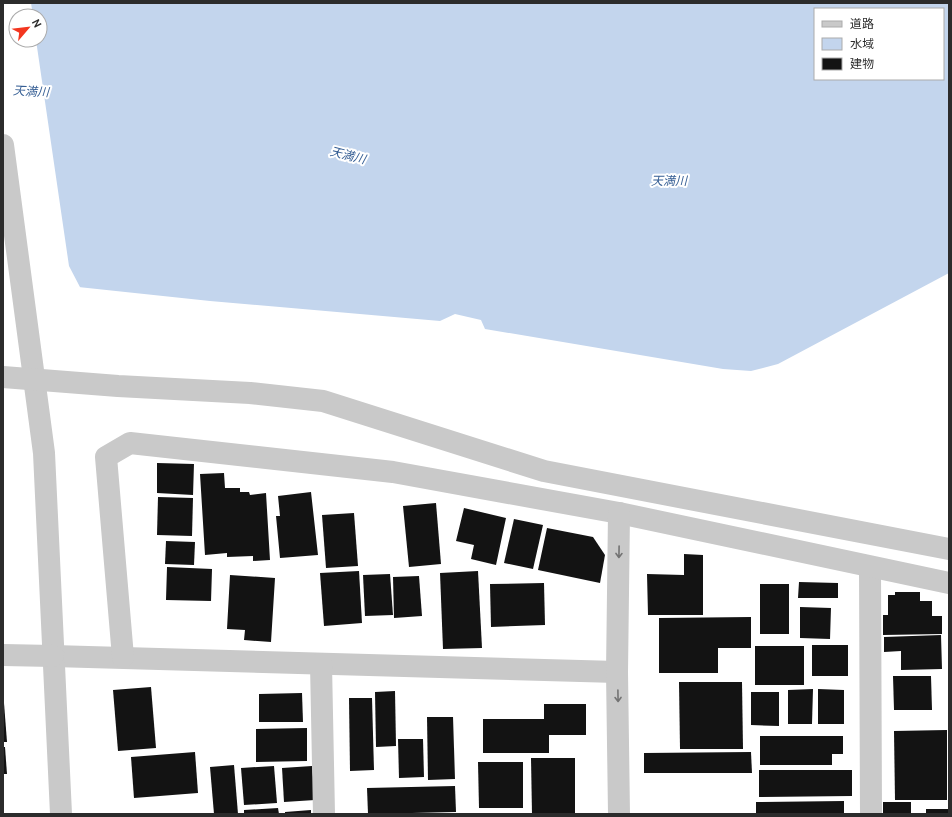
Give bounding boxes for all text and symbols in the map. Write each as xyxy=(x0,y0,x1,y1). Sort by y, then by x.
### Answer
north arrow xyxy=(8,8,48,48)
legend xyxy=(814,8,944,80)
text: 道路 xyxy=(850,16,874,31)
text: N xyxy=(29,17,45,30)
text: 水域 xyxy=(850,36,874,51)
text: 建物 xyxy=(850,56,874,71)
water label: 天満川 xyxy=(13,83,51,100)
water label: 天満川 xyxy=(329,143,369,167)
water label: 天満川 xyxy=(651,173,689,188)
one-way arrow xyxy=(615,545,623,558)
one-way arrow xyxy=(614,689,622,702)

